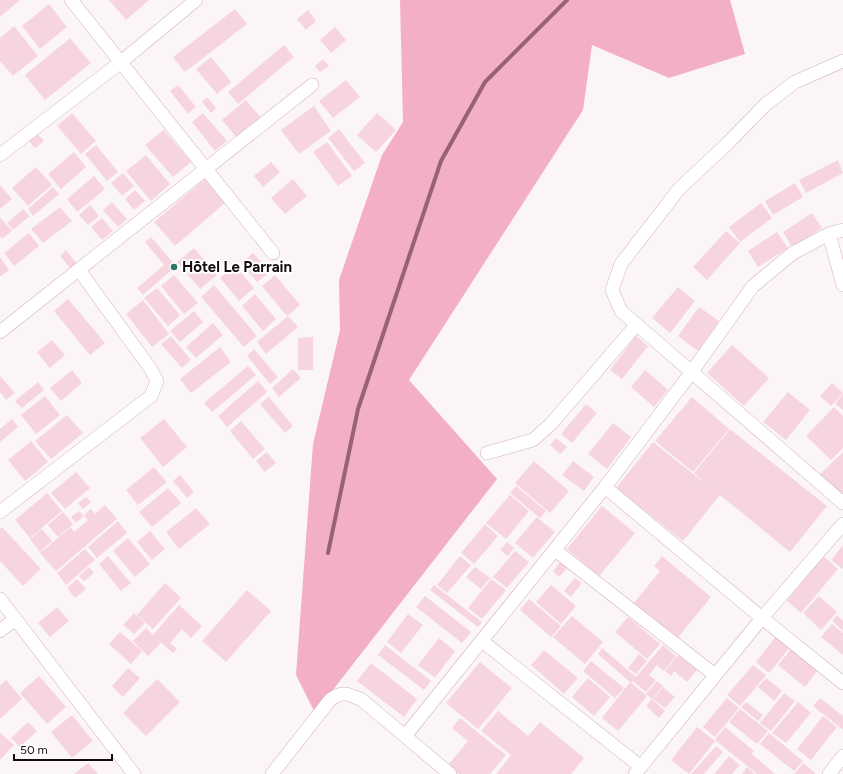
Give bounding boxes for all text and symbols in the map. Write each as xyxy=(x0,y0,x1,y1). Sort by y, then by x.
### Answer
place label: Hôtel Le Parrain xyxy=(182,258,292,276)
marker: Hôtel Le Parrain xyxy=(169,262,179,272)
scale bar xyxy=(14,736,112,762)
text: 50 m xyxy=(20,743,48,757)

